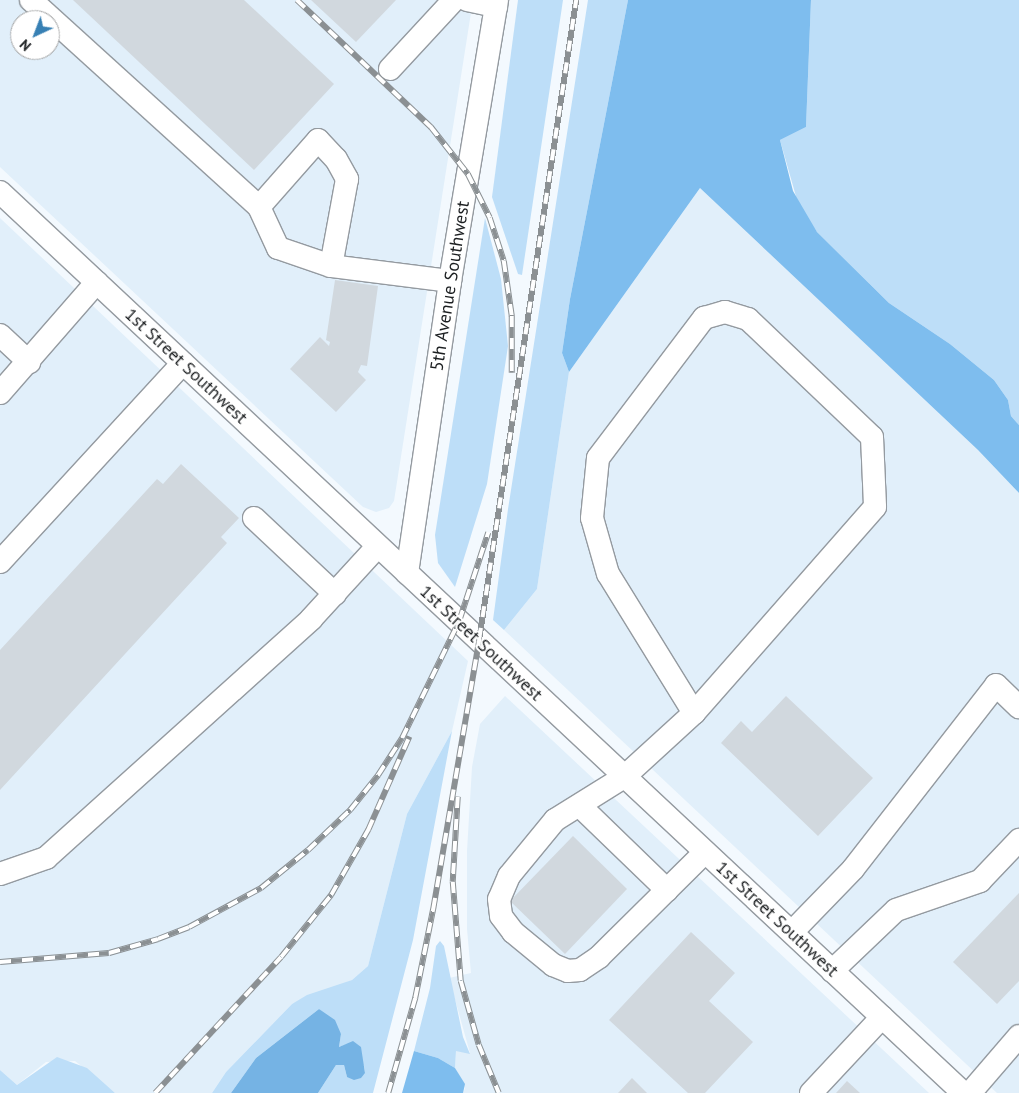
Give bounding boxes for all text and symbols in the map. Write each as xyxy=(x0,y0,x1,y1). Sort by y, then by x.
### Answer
north arrow xyxy=(10,10,60,60)
text: N xyxy=(16,36,35,55)
street label: 5th Avenue Southwest xyxy=(426,199,474,373)
street label: 1st Street Southwest xyxy=(120,304,252,428)
street label: 1st Street Southwest xyxy=(415,581,547,705)
street label: 1st Street Southwest xyxy=(711,857,843,981)

